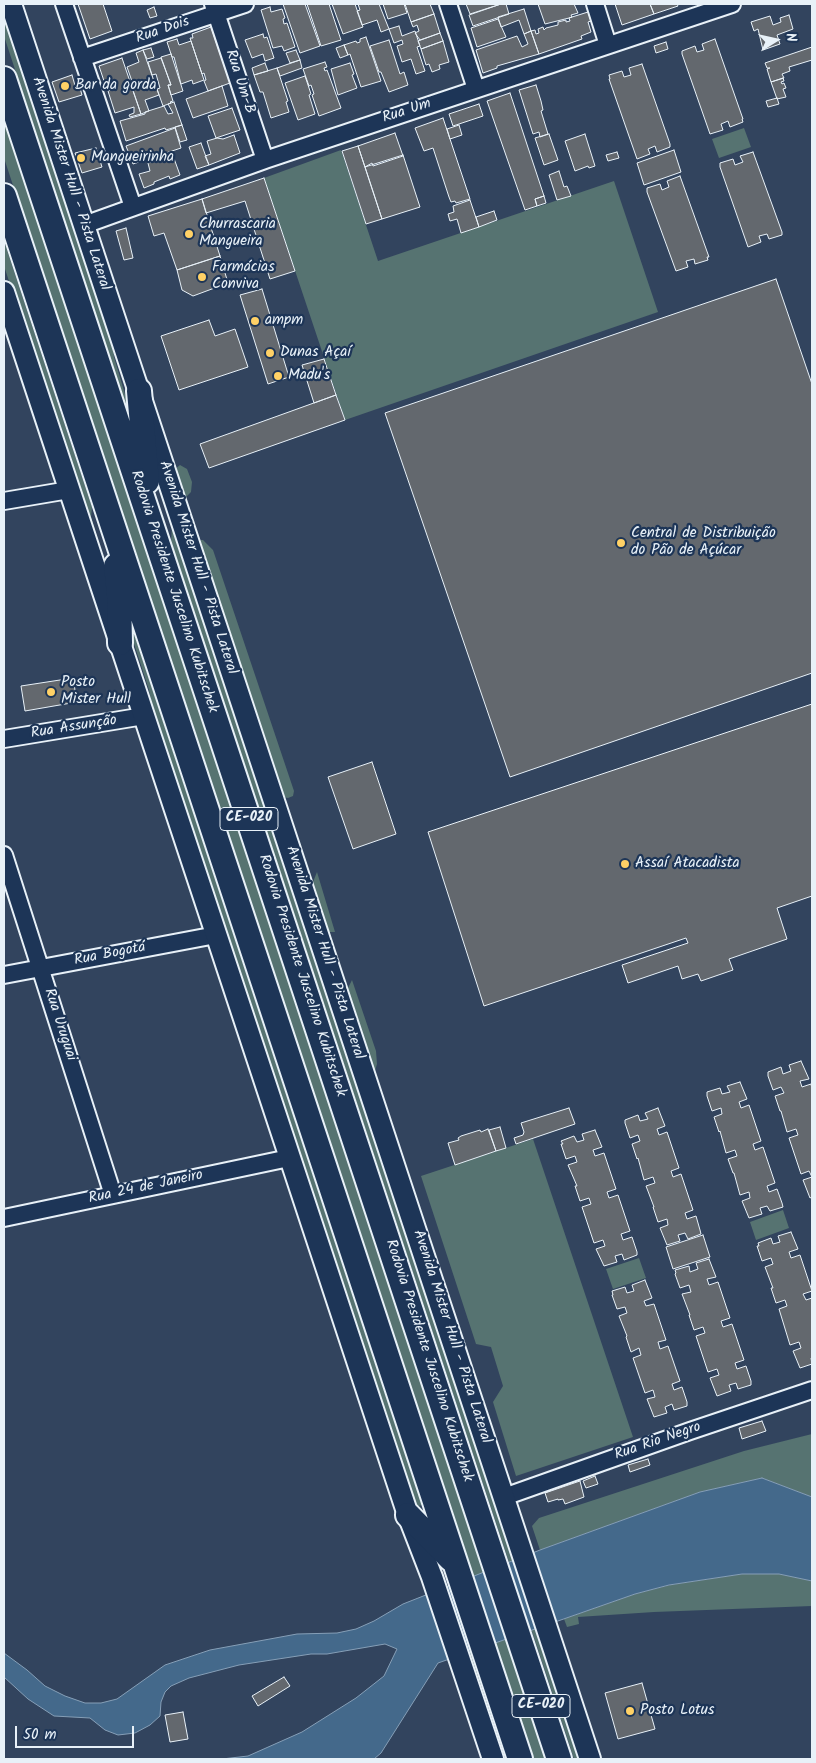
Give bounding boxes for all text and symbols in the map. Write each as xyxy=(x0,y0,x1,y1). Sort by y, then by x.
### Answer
street label: Rua Dois xyxy=(134,13,192,49)
north arrow xyxy=(751,15,801,65)
text: N xyxy=(779,31,802,44)
street label: Rua Um-B xyxy=(220,48,258,116)
street label: Avenida Mister Hull - Pista Lateral xyxy=(27,75,113,293)
place label: Bar da gorda xyxy=(75,77,157,95)
marker: Bar da gorda xyxy=(59,80,71,92)
street label: Rua Um xyxy=(380,96,434,128)
place label: Mangueirinha xyxy=(91,149,174,167)
marker: Mangueirinha xyxy=(75,152,87,164)
place label: Churrascaria Mangueira xyxy=(199,216,276,251)
marker: Churrascaria Mangueira xyxy=(183,228,195,240)
place label: Farmácias Conviva xyxy=(212,259,275,294)
marker: Farmácias Conviva xyxy=(196,271,208,283)
place label: ampm xyxy=(265,312,303,330)
marker: ampm xyxy=(249,315,261,327)
place label: Dunas Açaí xyxy=(280,344,351,362)
marker: Dunas Açaí xyxy=(264,347,276,359)
place label: Madu's xyxy=(288,367,330,385)
marker: Madu's xyxy=(272,370,284,382)
street label: Avenida Mister Hull - Pista Lateral xyxy=(154,459,240,677)
street label: Rodovia Presidente Juscelino Kubitschek xyxy=(125,469,221,715)
place label: Central de Distribuição do Pão de Açúcar xyxy=(631,525,776,560)
marker: Central de Distribuição do Pão de Açúcar xyxy=(615,537,627,549)
place label: Posto Mister Hull xyxy=(61,674,131,709)
marker: Posto Mister Hull xyxy=(45,686,57,698)
street label: Rua Assunção xyxy=(30,712,118,744)
road number: CE-020 xyxy=(220,808,278,831)
street label: Avenida Mister Hull - Pista Lateral xyxy=(281,844,367,1062)
street label: Rodovia Presidente Juscelino Kubitschek xyxy=(253,853,349,1099)
place label: Assaí Atacadista xyxy=(635,855,739,873)
marker: Assaí Atacadista xyxy=(619,858,631,870)
street label: Rua Bogotá xyxy=(73,939,147,971)
street label: Rua Uruguai xyxy=(39,986,79,1064)
street label: Rua 24 de Janeiro xyxy=(87,1167,205,1209)
street label: Avenida Mister Hull - Pista Lateral xyxy=(408,1228,494,1446)
street label: Rodovia Presidente Juscelino Kubitschek xyxy=(380,1238,476,1484)
street label: Rua Rio Negro xyxy=(613,1419,703,1465)
road number: CE-020 xyxy=(512,1694,570,1718)
place label: Posto Lotus xyxy=(640,1702,714,1720)
marker: Posto Lotus xyxy=(624,1705,636,1717)
scale bar xyxy=(18,1716,136,1748)
text: 50 m xyxy=(23,1723,57,1747)

